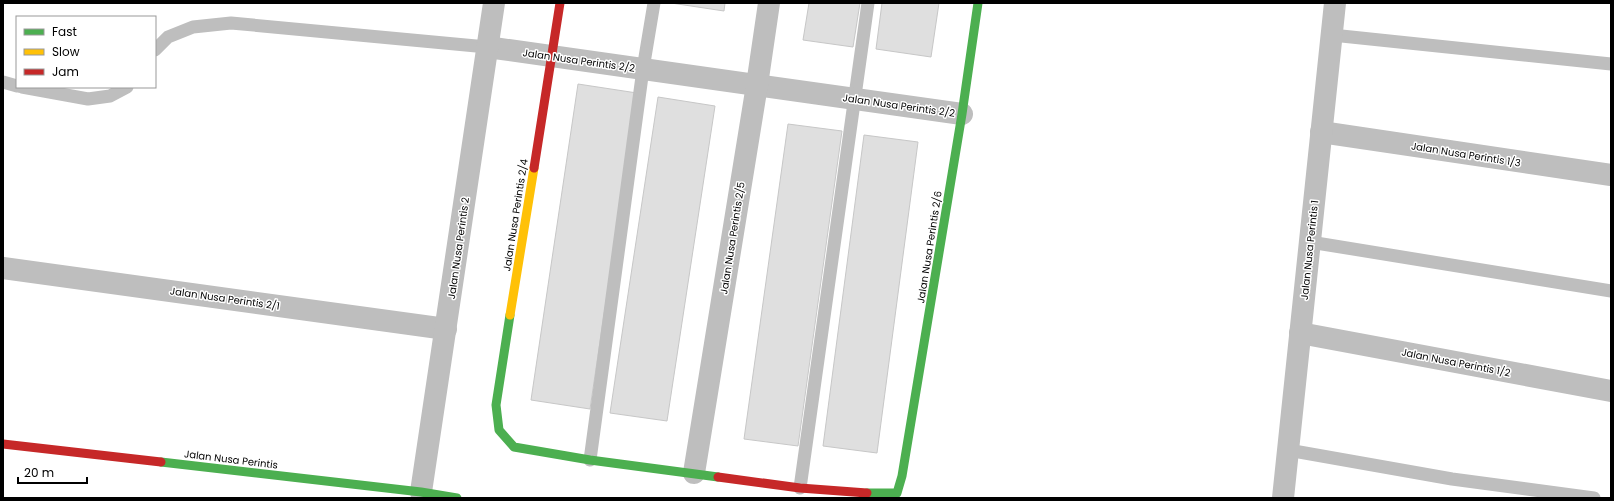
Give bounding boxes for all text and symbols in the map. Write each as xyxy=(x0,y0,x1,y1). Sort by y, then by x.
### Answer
legend xyxy=(16,16,156,88)
text: Fast xyxy=(52,23,77,40)
text: Slow xyxy=(52,43,80,60)
street label: Jalan Nusa Perintis 2/2 xyxy=(522,45,636,76)
text: Jam xyxy=(52,63,79,80)
street label: Jalan Nusa Perintis 2/2 xyxy=(842,90,956,121)
street label: Jalan Nusa Perintis 1/3 xyxy=(1410,138,1522,171)
street label: Jalan Nusa Perintis 2/4 xyxy=(499,158,532,272)
street label: Jalan Nusa Perintis 2/5 xyxy=(716,181,749,295)
street label: Jalan Nusa Perintis 2/6 xyxy=(913,190,946,304)
street label: Jalan Nusa Perintis 2 xyxy=(444,196,473,300)
street label: Jalan Nusa Perintis 1 xyxy=(1297,199,1322,301)
street label: Jalan Nusa Perintis 2/1 xyxy=(169,283,281,314)
street label: Jalan Nusa Perintis 1/2 xyxy=(1400,345,1512,380)
street label: Jalan Nusa Perintis xyxy=(183,446,279,473)
scale bar xyxy=(18,459,87,485)
text: 20 m xyxy=(24,464,54,481)

